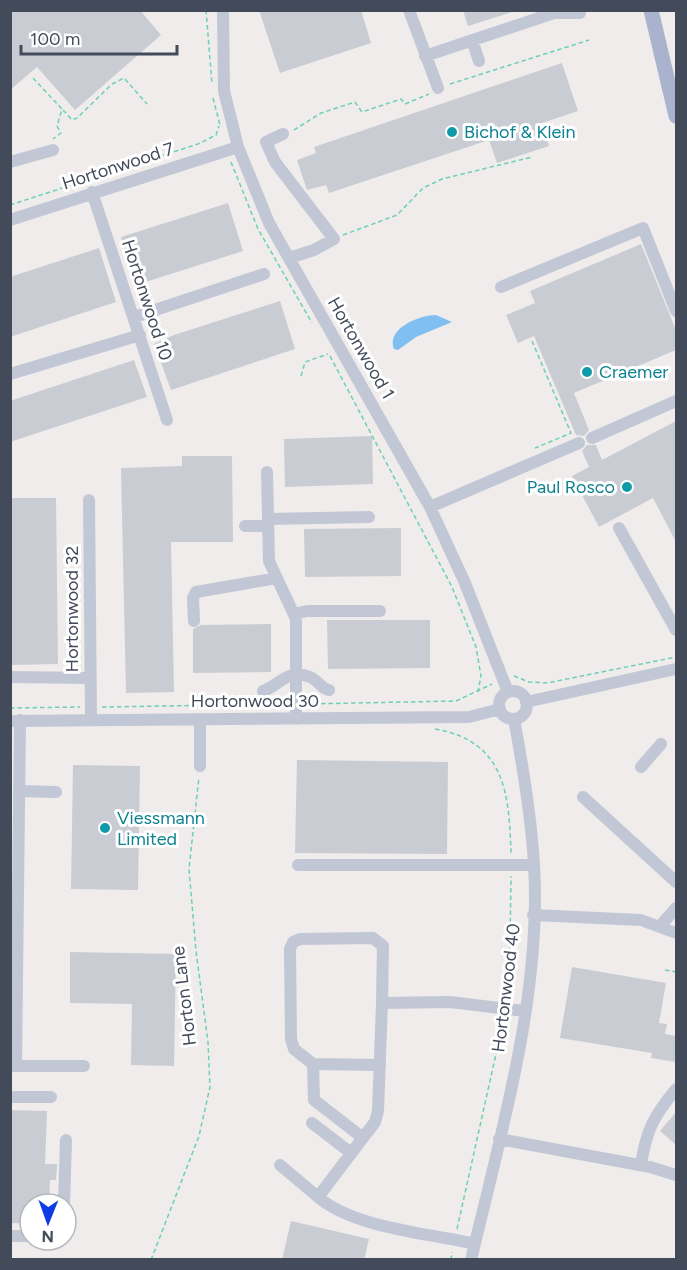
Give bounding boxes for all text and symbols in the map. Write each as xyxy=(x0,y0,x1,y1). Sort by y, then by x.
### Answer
scale bar xyxy=(21,18,177,56)
text: 100 m xyxy=(30,28,80,50)
place label: Bichof & Klein xyxy=(464,121,576,143)
marker: Bichof & Klein xyxy=(445,125,459,139)
street label: Hortonwood 7 xyxy=(59,137,177,194)
street label: Hortonwood 10 xyxy=(117,237,177,363)
street label: Hortonwood 1 xyxy=(323,293,399,403)
place label: Craemer xyxy=(599,361,668,383)
marker: Craemer xyxy=(580,365,594,379)
place label: Paul Rosco xyxy=(527,476,615,498)
marker: Paul Rosco xyxy=(620,480,634,494)
street label: Hortonwood 32 xyxy=(61,546,83,672)
street label: Hortonwood 30 xyxy=(191,690,319,712)
place label: Viessmann Limited xyxy=(117,807,205,850)
marker: Viessmann Limited xyxy=(98,821,112,835)
street label: Hortonwood 40 xyxy=(487,922,525,1054)
street label: Horton Lane xyxy=(167,945,201,1047)
north arrow xyxy=(18,1192,78,1252)
text: N xyxy=(41,1227,54,1246)

